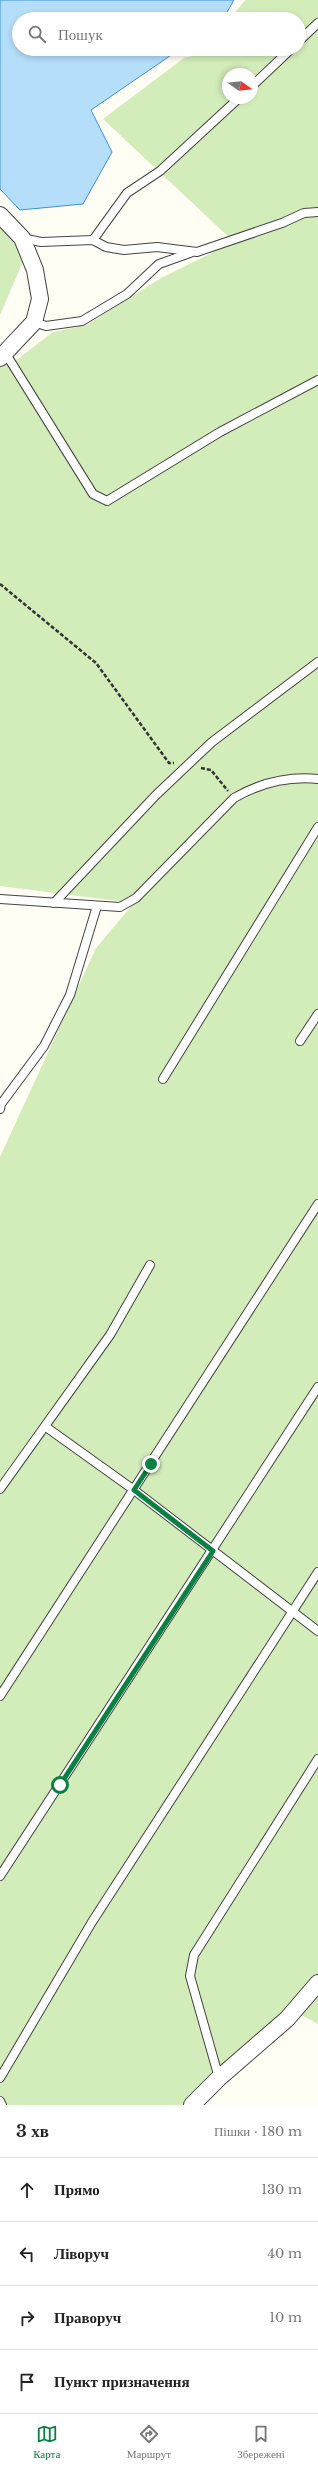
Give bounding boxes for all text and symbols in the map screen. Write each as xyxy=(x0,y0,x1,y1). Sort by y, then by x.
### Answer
search box xyxy=(12,12,306,56)
icon: search xyxy=(26,23,48,45)
text: Пошук xyxy=(58,25,103,44)
north arrow xyxy=(222,68,258,104)
route end xyxy=(142,1455,160,1473)
route start xyxy=(51,1776,69,1794)
text: 3 хв xyxy=(16,2121,49,2142)
text: Пішки · 180 m xyxy=(214,2123,302,2140)
icon: ahead xyxy=(16,2179,38,2201)
text: Прямо xyxy=(54,2180,100,2199)
text: 130 m xyxy=(261,2181,302,2198)
icon: left xyxy=(16,2243,38,2265)
text: Ліворуч xyxy=(54,2244,109,2263)
text: 40 m xyxy=(267,2245,302,2262)
icon: right xyxy=(16,2307,38,2329)
text: Праворуч xyxy=(54,2308,121,2327)
text: 10 m xyxy=(269,2309,302,2326)
icon: arrive xyxy=(16,2371,38,2393)
text: Пункт призначення xyxy=(54,2372,190,2391)
tab: Карта xyxy=(33,2423,60,2461)
tab: Маршрут xyxy=(127,2423,171,2461)
tab: Збережені xyxy=(237,2423,285,2461)

